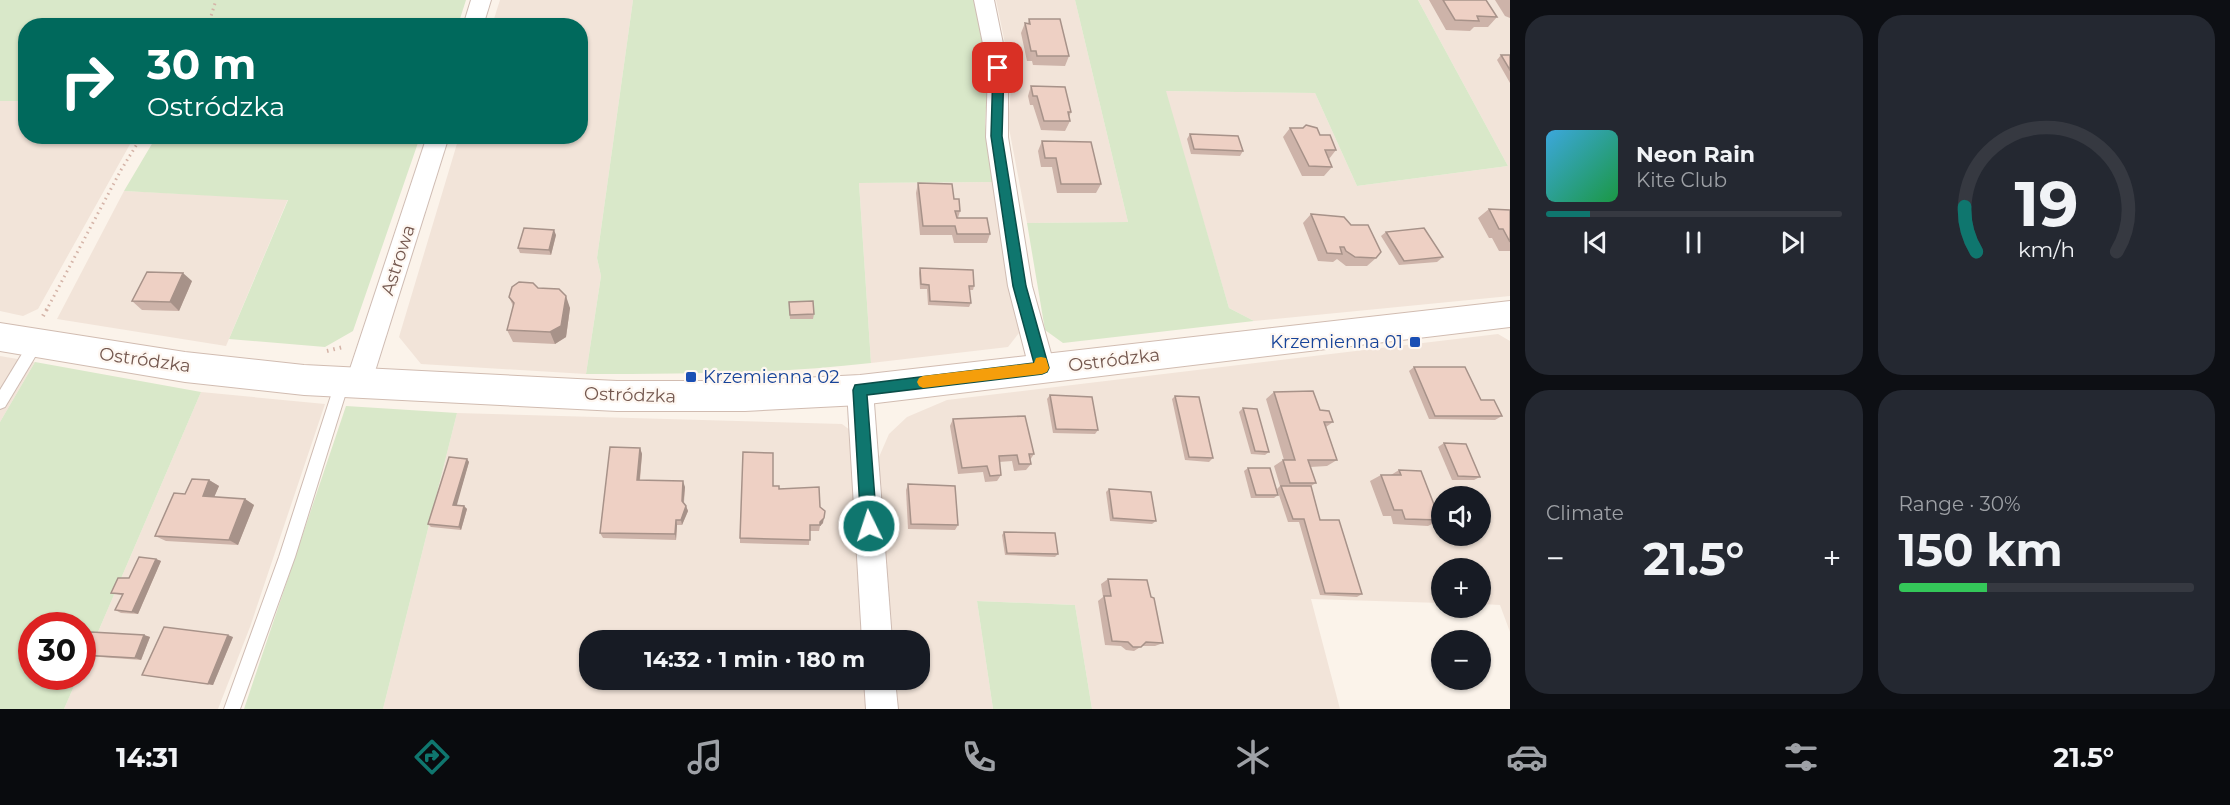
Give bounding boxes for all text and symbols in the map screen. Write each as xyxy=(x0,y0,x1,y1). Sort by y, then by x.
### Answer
text: 30 m xyxy=(147,38,256,90)
icon: right xyxy=(48,42,126,120)
pin xyxy=(972,42,1023,93)
icon: arrive xyxy=(981,51,1014,84)
text: Ostródzka xyxy=(147,90,285,123)
text: Neon Rain xyxy=(1636,141,1755,168)
text: 19 xyxy=(2014,166,2078,242)
text: Kite Club xyxy=(1636,168,1727,192)
street label: Astrowa xyxy=(376,222,420,298)
icon: previous xyxy=(1579,226,1612,259)
icon: pause xyxy=(1677,226,1710,259)
icon: next xyxy=(1776,226,1809,259)
text: km/h xyxy=(2018,236,2075,262)
place label: Krzemienna 01 xyxy=(1270,331,1403,353)
marker: Krzemienna 01 xyxy=(1408,335,1422,349)
street label: Ostródzka xyxy=(98,343,192,377)
street label: Ostródzka xyxy=(1067,343,1161,377)
place label: Krzemienna 02 xyxy=(703,366,839,388)
marker: Krzemienna 02 xyxy=(684,370,698,384)
street label: Ostródzka xyxy=(584,382,676,408)
map controls xyxy=(1431,486,1491,690)
button: sound xyxy=(1431,486,1491,546)
text: Range · 30% xyxy=(1899,492,2021,516)
position arrow xyxy=(837,494,901,558)
text: Climate xyxy=(1546,501,1624,525)
text: 150 km xyxy=(1899,522,2063,577)
text: 21.5° xyxy=(1643,531,1744,586)
text: − xyxy=(1546,538,1565,578)
text: + xyxy=(1823,538,1842,578)
button: + xyxy=(1431,558,1491,618)
speed limit sign: 30 xyxy=(18,612,96,690)
button: − xyxy=(1431,630,1491,690)
text: 14:32 · 1 min · 180 m xyxy=(644,646,865,673)
icon: directions xyxy=(411,736,453,778)
icon: music xyxy=(684,736,726,778)
icon: phone xyxy=(958,736,1000,778)
icon: climate xyxy=(1232,736,1274,778)
icon: car xyxy=(1506,736,1548,778)
icon: filters xyxy=(1780,736,1822,778)
text: 14:31 xyxy=(116,741,179,774)
text: 21.5° xyxy=(2053,741,2114,774)

